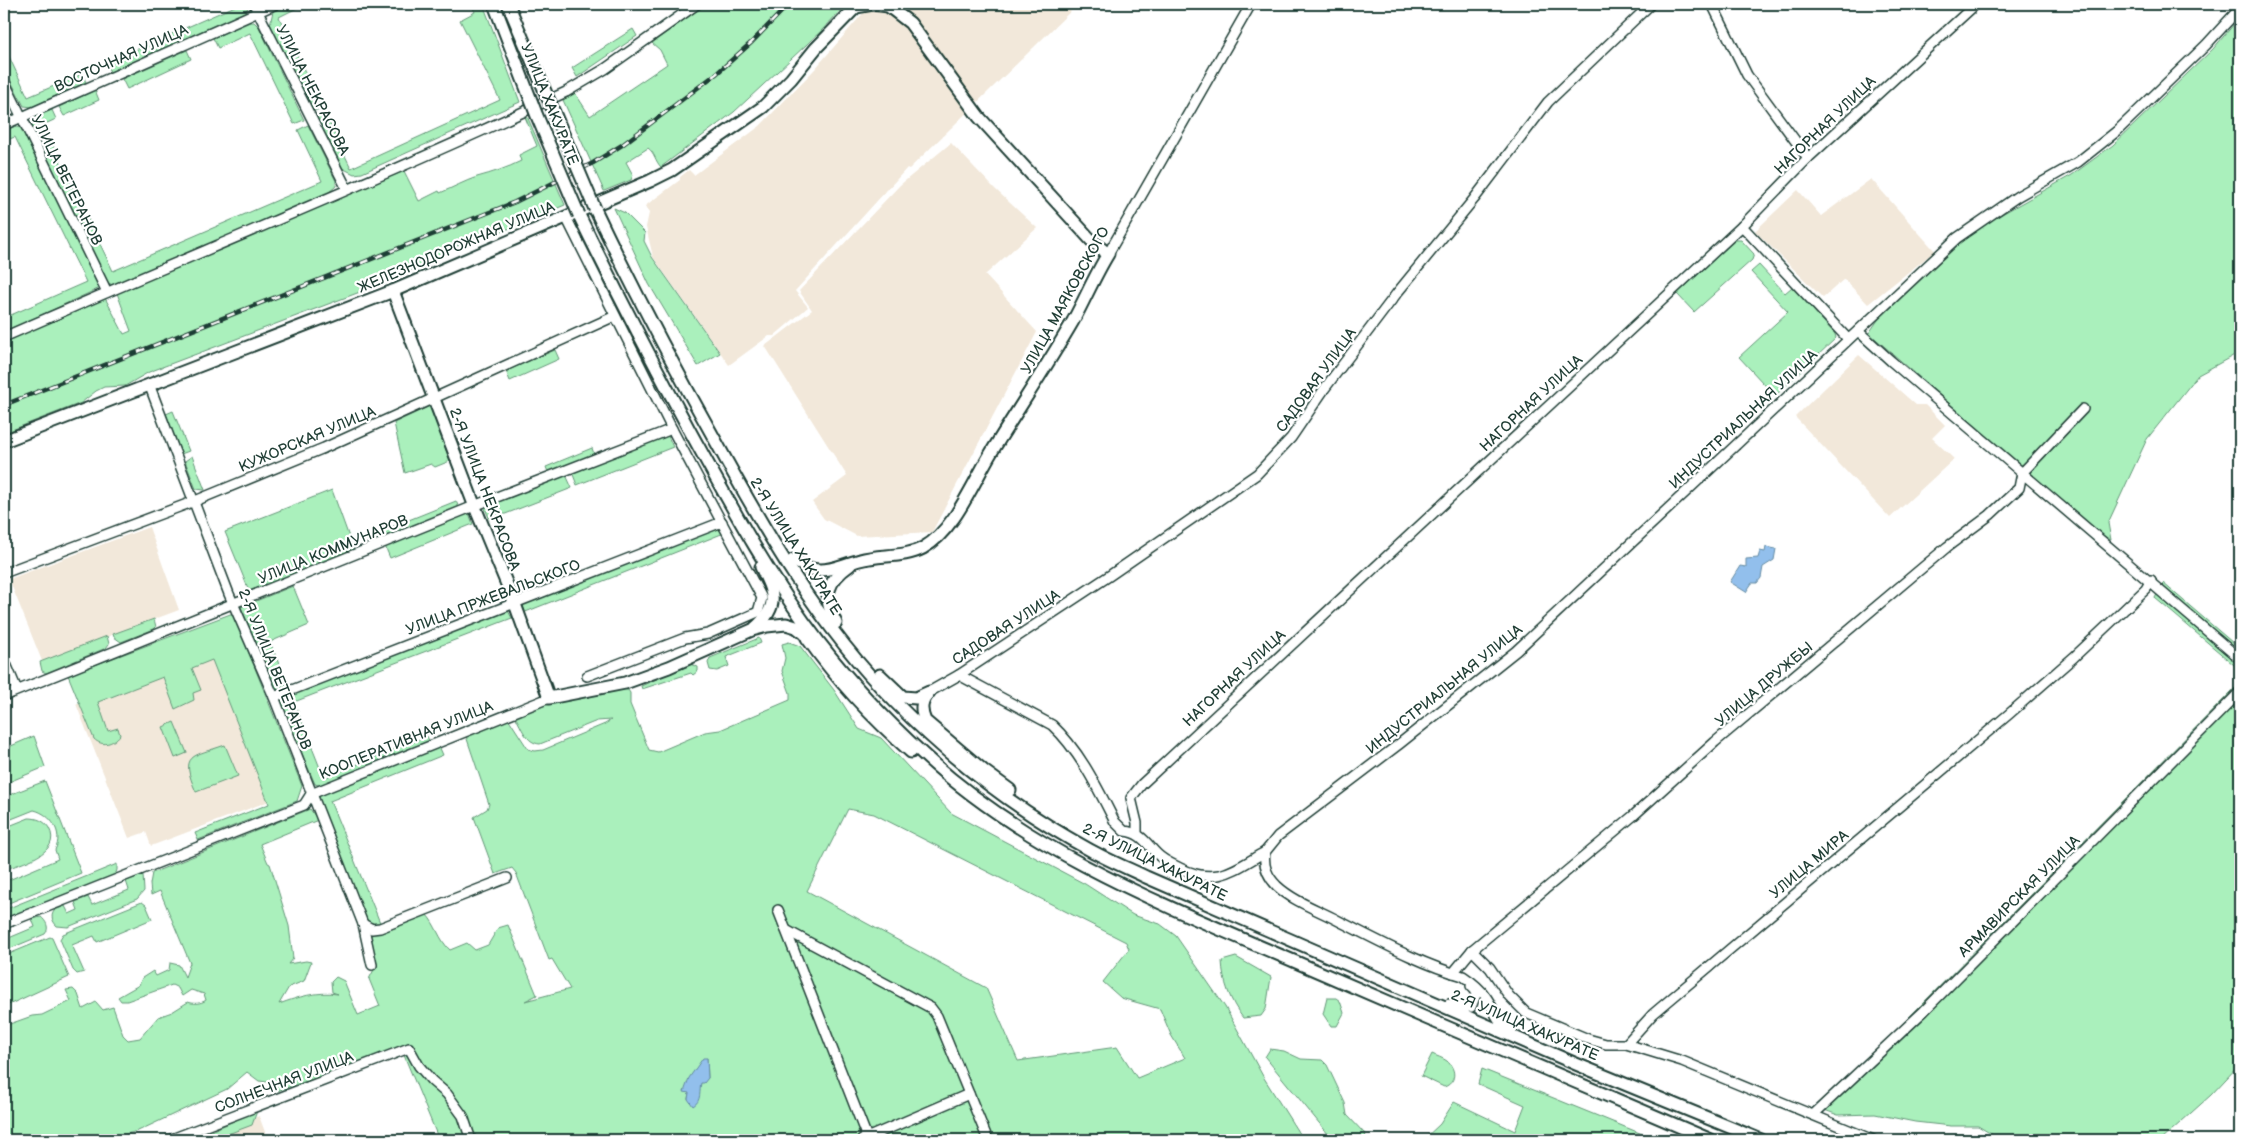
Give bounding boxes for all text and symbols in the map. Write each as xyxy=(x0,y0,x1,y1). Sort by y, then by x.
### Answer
street label: ВОСТОЧНАЯ УЛИЦА xyxy=(51,20,192,97)
street label: УЛИЦА НЕКРАСОВА xyxy=(271,22,354,159)
street label: УЛИЦА ХАКУРАТЕ xyxy=(516,40,583,168)
street label: НАГОРНАЯ УЛИЦА xyxy=(1771,71,1881,179)
street label: УЛИЦА ВЕТЕРАНОВ xyxy=(27,112,107,249)
street label: ЖЕЛЕЗНОДОРОЖНАЯ УЛИЦА xyxy=(355,197,558,298)
street label: УЛИЦА МАЯКОВСКОГО xyxy=(1017,223,1114,377)
street label: САДОВАЯ УЛИЦА xyxy=(1272,324,1361,436)
street label: ИНДУСТРИАЛЬНАЯ УЛИЦА xyxy=(1665,345,1822,493)
street label: НАГОРНАЯ УЛИЦА xyxy=(1476,350,1587,456)
street label: КУЖОРСКАЯ УЛИЦА xyxy=(236,402,379,477)
street label: 2-Я УЛИЦА НЕКРАСОВА xyxy=(445,405,525,574)
street label: 2-Я УЛИЦА ХАКУРАТЕ xyxy=(745,474,846,619)
street label: УЛИЦА КОММУНАРОВ xyxy=(255,510,411,588)
street label: УЛИЦА ПРЖЕВАЛЬСКОГО xyxy=(403,555,583,640)
street label: САДОВАЯ УЛИЦА xyxy=(949,585,1064,669)
street label: 2-Я УЛИЦА ВЕТЕРАНОВ xyxy=(234,586,316,753)
street label: ИНДУСТРИАЛЬНАЯ УЛИЦА xyxy=(1362,620,1527,758)
street label: НАГОРНАЯ УЛИЦА xyxy=(1179,625,1290,731)
street label: УЛИЦА ДРУЖБЫ xyxy=(1711,638,1817,731)
street label: КООПЕРАТИВНАЯ УЛИЦА xyxy=(317,697,497,784)
street label: 2-Я УЛИЦА ХАКУРАТЕ xyxy=(1079,819,1230,906)
street label: УЛИЦА МИРА xyxy=(1766,825,1853,903)
street label: АРМАВИРСКАЯ УЛИЦА xyxy=(1954,831,2085,962)
street label: 2-Я УЛИЦА ХАКУРАТЕ xyxy=(1448,986,1602,1065)
street label: СОЛНЕЧНАЯ УЛИЦА xyxy=(212,1047,357,1118)

